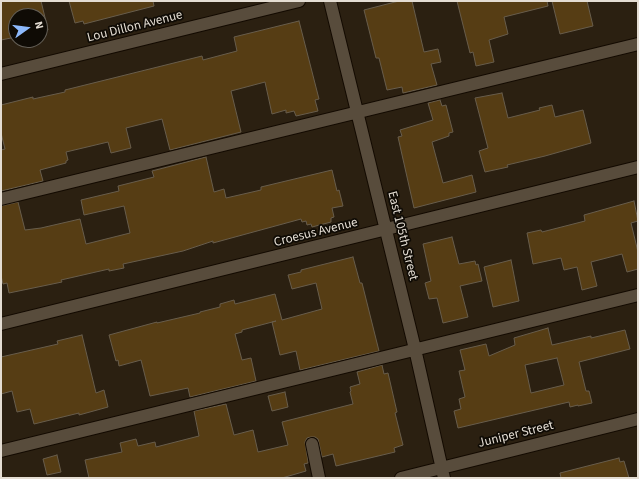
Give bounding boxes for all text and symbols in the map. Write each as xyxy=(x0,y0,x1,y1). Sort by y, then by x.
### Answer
north arrow xyxy=(8,8,48,48)
street label: Lou Dillon Avenue xyxy=(86,8,184,46)
text: N xyxy=(31,20,47,31)
street label: East 105th Street xyxy=(383,190,421,282)
street label: Croesus Avenue xyxy=(272,215,360,251)
street label: Juniper Street xyxy=(477,418,555,452)

